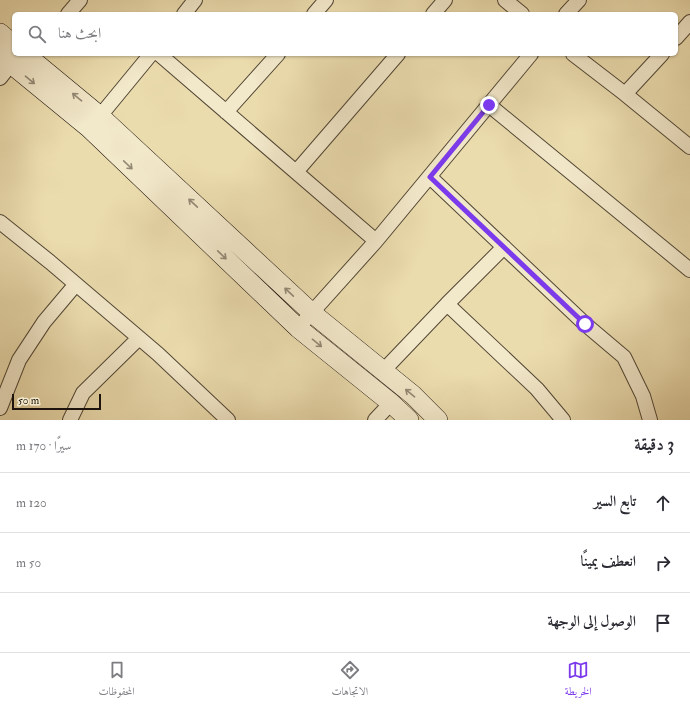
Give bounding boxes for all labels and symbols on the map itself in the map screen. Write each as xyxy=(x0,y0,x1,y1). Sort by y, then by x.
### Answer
one-way arrow xyxy=(25,75,35,84)
one-way arrow xyxy=(71,92,82,101)
route end xyxy=(480,96,498,114)
one-way arrow xyxy=(123,161,133,170)
one-way arrow xyxy=(189,199,199,208)
one-way arrow xyxy=(217,250,227,260)
one-way arrow xyxy=(283,287,294,296)
route start xyxy=(576,315,594,333)
one-way arrow xyxy=(312,339,323,348)
one-way arrow xyxy=(405,389,415,398)
scale bar xyxy=(12,392,101,411)

